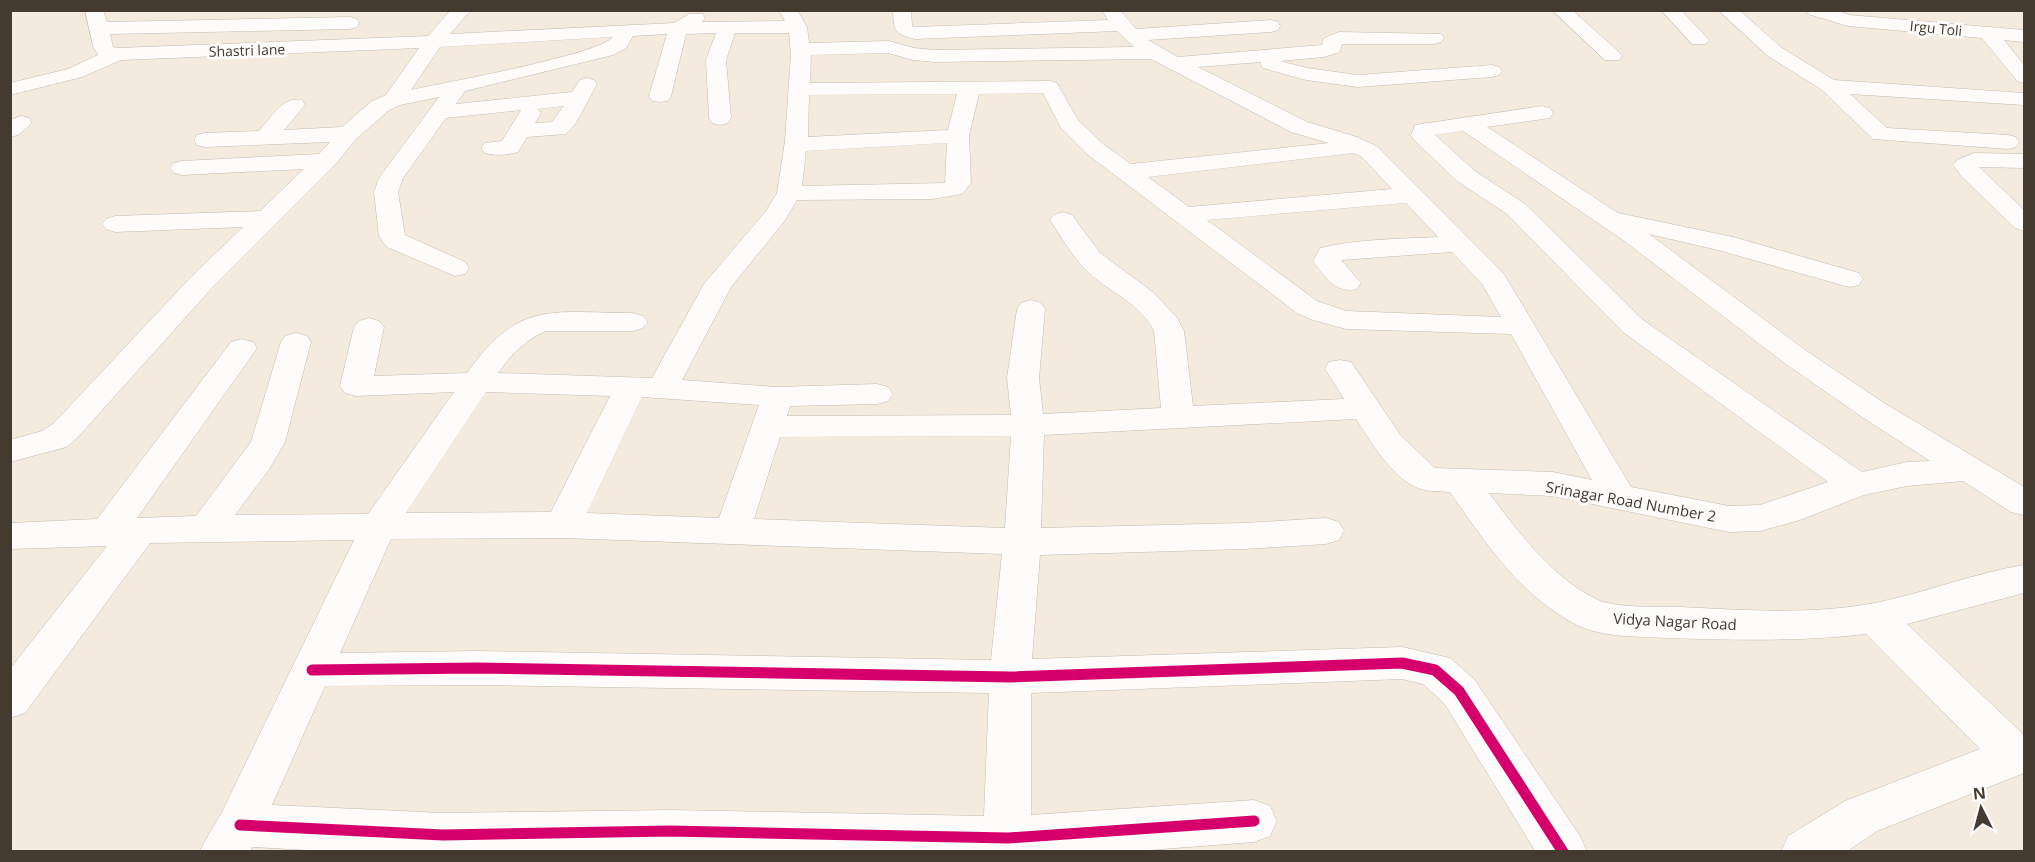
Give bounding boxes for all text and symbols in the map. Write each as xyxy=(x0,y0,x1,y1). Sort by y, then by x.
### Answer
street label: Irgu Toli xyxy=(1909,16,1963,40)
street label: Shastri lane xyxy=(209,39,286,61)
street label: Srinagar Road Number 2 xyxy=(1544,476,1718,526)
street label: Vidya Nagar Road xyxy=(1613,608,1737,634)
north arrow xyxy=(1951,778,2011,838)
text: N xyxy=(1972,781,1987,805)

